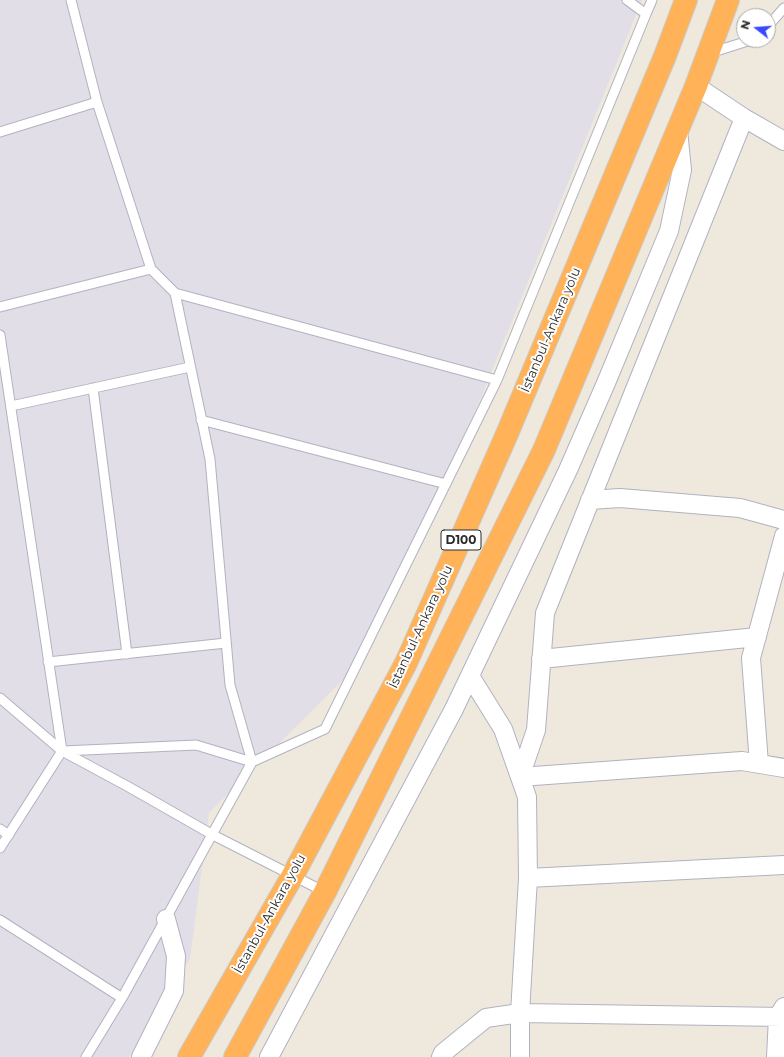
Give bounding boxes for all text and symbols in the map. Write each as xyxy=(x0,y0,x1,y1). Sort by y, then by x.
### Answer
north arrow xyxy=(736,8,776,48)
text: N xyxy=(737,18,753,31)
street label: İstanbul-Ankara yolu xyxy=(518,265,584,395)
road number: D100 xyxy=(441,530,481,550)
street label: İstanbul-Ankara yolu xyxy=(386,563,456,691)
street label: İstanbul-Ankara yolu xyxy=(231,852,309,976)

